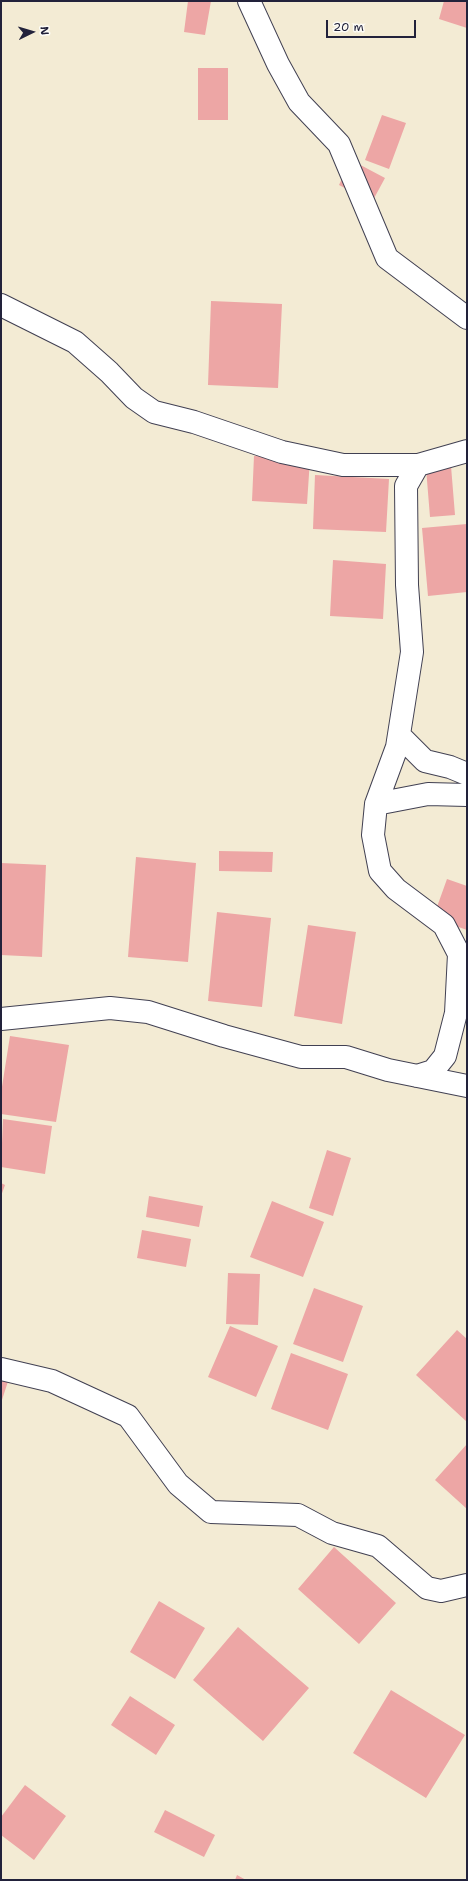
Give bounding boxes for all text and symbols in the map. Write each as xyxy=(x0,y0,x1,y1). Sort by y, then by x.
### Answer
north arrow xyxy=(12,12,52,52)
scale bar xyxy=(328,12,418,38)
text: 20 m xyxy=(333,19,364,35)
text: N xyxy=(37,26,52,36)

